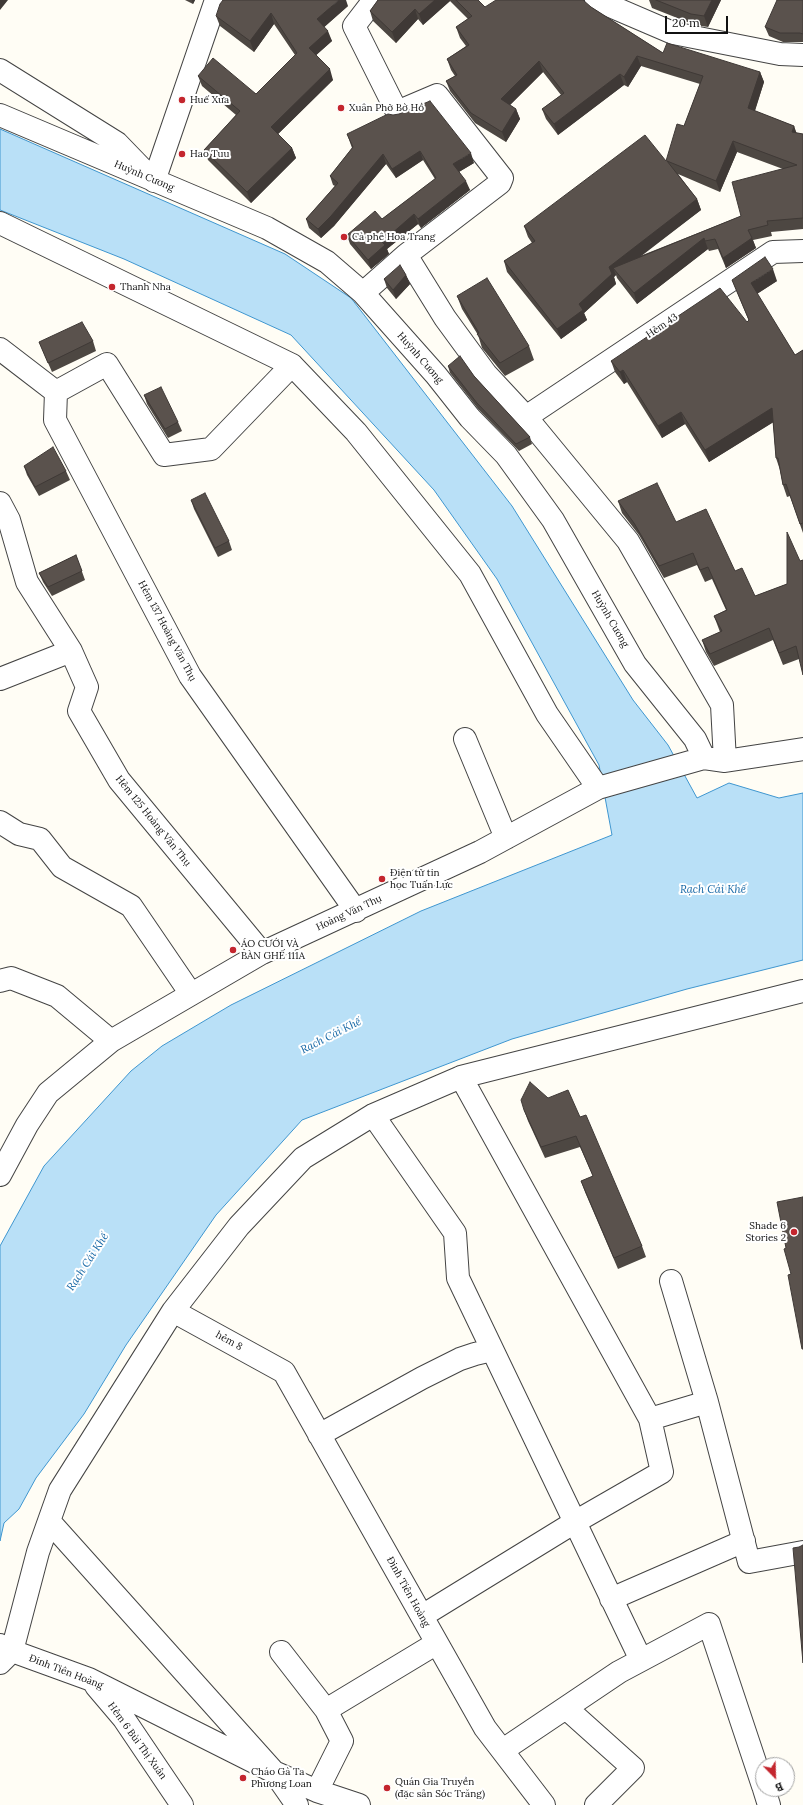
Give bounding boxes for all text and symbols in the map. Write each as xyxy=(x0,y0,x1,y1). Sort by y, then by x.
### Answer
scale bar xyxy=(667,8,730,34)
text: 20 m xyxy=(672,15,700,30)
place label: Huế Xưa xyxy=(190,94,229,106)
marker: Huế Xưa xyxy=(177,95,187,105)
place label: Xuân Phở Bờ Hồ xyxy=(349,102,424,114)
marker: Xuân Phở Bờ Hồ xyxy=(336,103,346,113)
place label: Hao Tuu xyxy=(190,148,230,160)
marker: Hao Tuu xyxy=(177,149,187,159)
street label: Huỳnh Cương xyxy=(112,158,176,194)
place label: Cà phê Hoa Trang xyxy=(352,231,435,243)
marker: Cà phê Hoa Trang xyxy=(339,232,349,242)
place label: Thanh Nha xyxy=(120,281,171,293)
marker: Thanh Nha xyxy=(107,282,117,292)
street label: Hẻm 43 xyxy=(644,311,680,341)
street label: Huỳnh Cương xyxy=(394,330,446,386)
street label: Hẻm 137 Hoàng Văn Thụ xyxy=(135,579,199,683)
street label: Huỳnh Cương xyxy=(589,588,631,650)
street label: Hẻm 125 Hoàng Văn Thụ xyxy=(113,773,193,869)
place label: Điện tử tin học Tuấn Lực xyxy=(390,867,453,890)
marker: Điện tử tin học Tuấn Lực xyxy=(377,874,387,884)
water label: Rạch Cái Khế xyxy=(680,883,746,897)
street label: Hoàng Văn Thụ xyxy=(314,892,384,934)
place label: ÁO CƯỚI VÀ BÀN GHẾ 111A xyxy=(241,938,305,962)
marker: ÁO CƯỚI VÀ BÀN GHẾ 111A xyxy=(228,945,238,955)
water label: Rạch Cái Khế xyxy=(299,1015,363,1057)
place label: Shade 6 Stories 2 xyxy=(745,1220,786,1244)
marker: Shade 6 Stories 2 xyxy=(789,1227,799,1237)
water label: Rạch Cái Khế xyxy=(64,1231,112,1293)
street label: hẻm 8 xyxy=(214,1329,244,1353)
street label: Đinh Tiên Hoàng xyxy=(384,1555,432,1629)
street label: Đinh Tiên Hoàng xyxy=(27,1652,105,1692)
street label: Hẻm 6 Bùi Thị Xuân xyxy=(105,1700,169,1782)
north arrow xyxy=(755,1757,795,1797)
place label: Cháo Gà Ta Phương Loan xyxy=(251,1766,312,1790)
marker: Cháo Gà Ta Phương Loan xyxy=(238,1773,248,1783)
place label: Quán Gia Truyền (đặc sản Sóc Trăng) xyxy=(395,1776,485,1800)
text: B xyxy=(773,1779,785,1795)
marker: Quán Gia Truyền (đặc sản Sóc Trăng) xyxy=(382,1783,392,1793)

